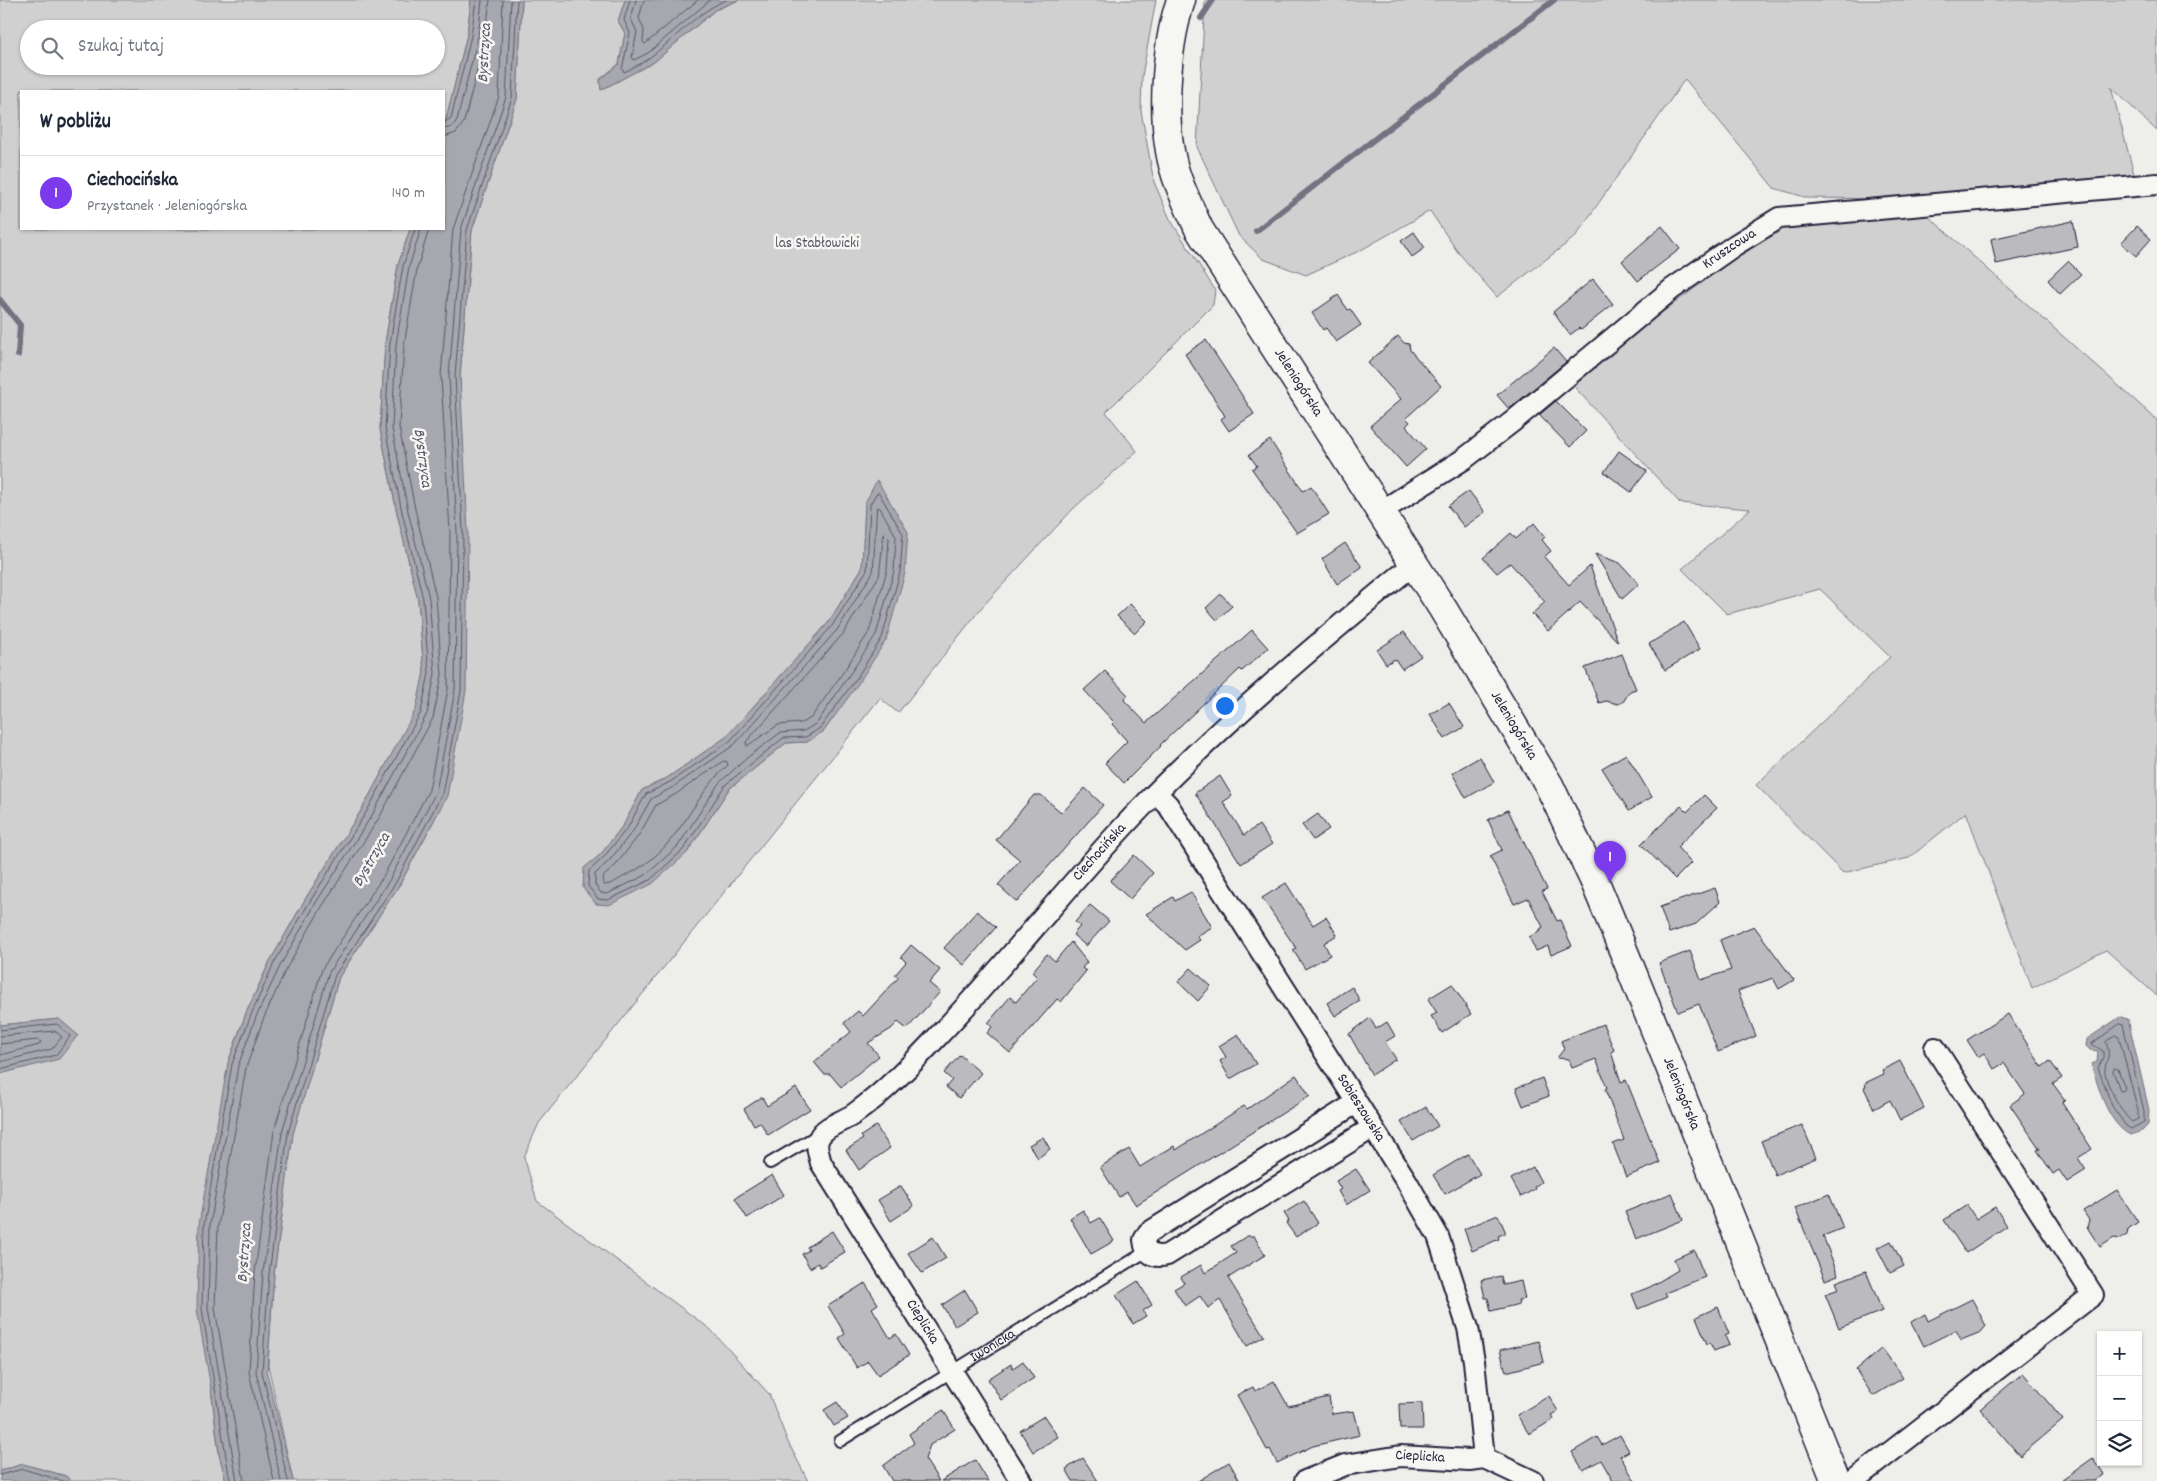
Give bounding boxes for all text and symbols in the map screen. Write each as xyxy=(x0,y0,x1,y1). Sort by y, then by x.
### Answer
search box xyxy=(20,20,445,75)
water label: Bystrzyca xyxy=(472,21,498,83)
icon: search xyxy=(38,34,66,62)
text: Szukaj tutaj xyxy=(78,34,164,61)
text: W pobliżu xyxy=(40,108,111,138)
text: Ciechocińska xyxy=(87,168,178,195)
text: 1 xyxy=(54,182,58,205)
text: 140 m xyxy=(391,182,425,205)
text: Przystanek · Jeleniogórska xyxy=(87,195,247,218)
street label: Kruszcowa xyxy=(1698,223,1762,275)
park label: las Stabłowicki xyxy=(775,233,859,255)
street label: Jeleniogórska xyxy=(1268,345,1328,422)
water label: Bystrzyca xyxy=(406,427,438,490)
street label: Jeleniogórska xyxy=(1484,687,1543,765)
your location xyxy=(1212,693,1238,719)
street label: Ciechocińska xyxy=(1068,818,1133,886)
water label: Bystrzyca xyxy=(347,827,397,891)
pin: 1 xyxy=(1594,841,1626,882)
street label: Jeleniogórska xyxy=(1656,1054,1706,1134)
street label: Sobieszowska xyxy=(1330,1070,1391,1147)
water label: Bystrzyca xyxy=(231,1221,259,1283)
street label: Cieplicka xyxy=(900,1295,945,1350)
street label: Iwonicka xyxy=(966,1323,1021,1369)
map controls xyxy=(2097,1331,2142,1466)
button: + xyxy=(2097,1331,2142,1376)
button: − xyxy=(2097,1376,2142,1421)
button: layers xyxy=(2097,1421,2142,1466)
street label: Cieplicka xyxy=(1394,1445,1446,1470)

